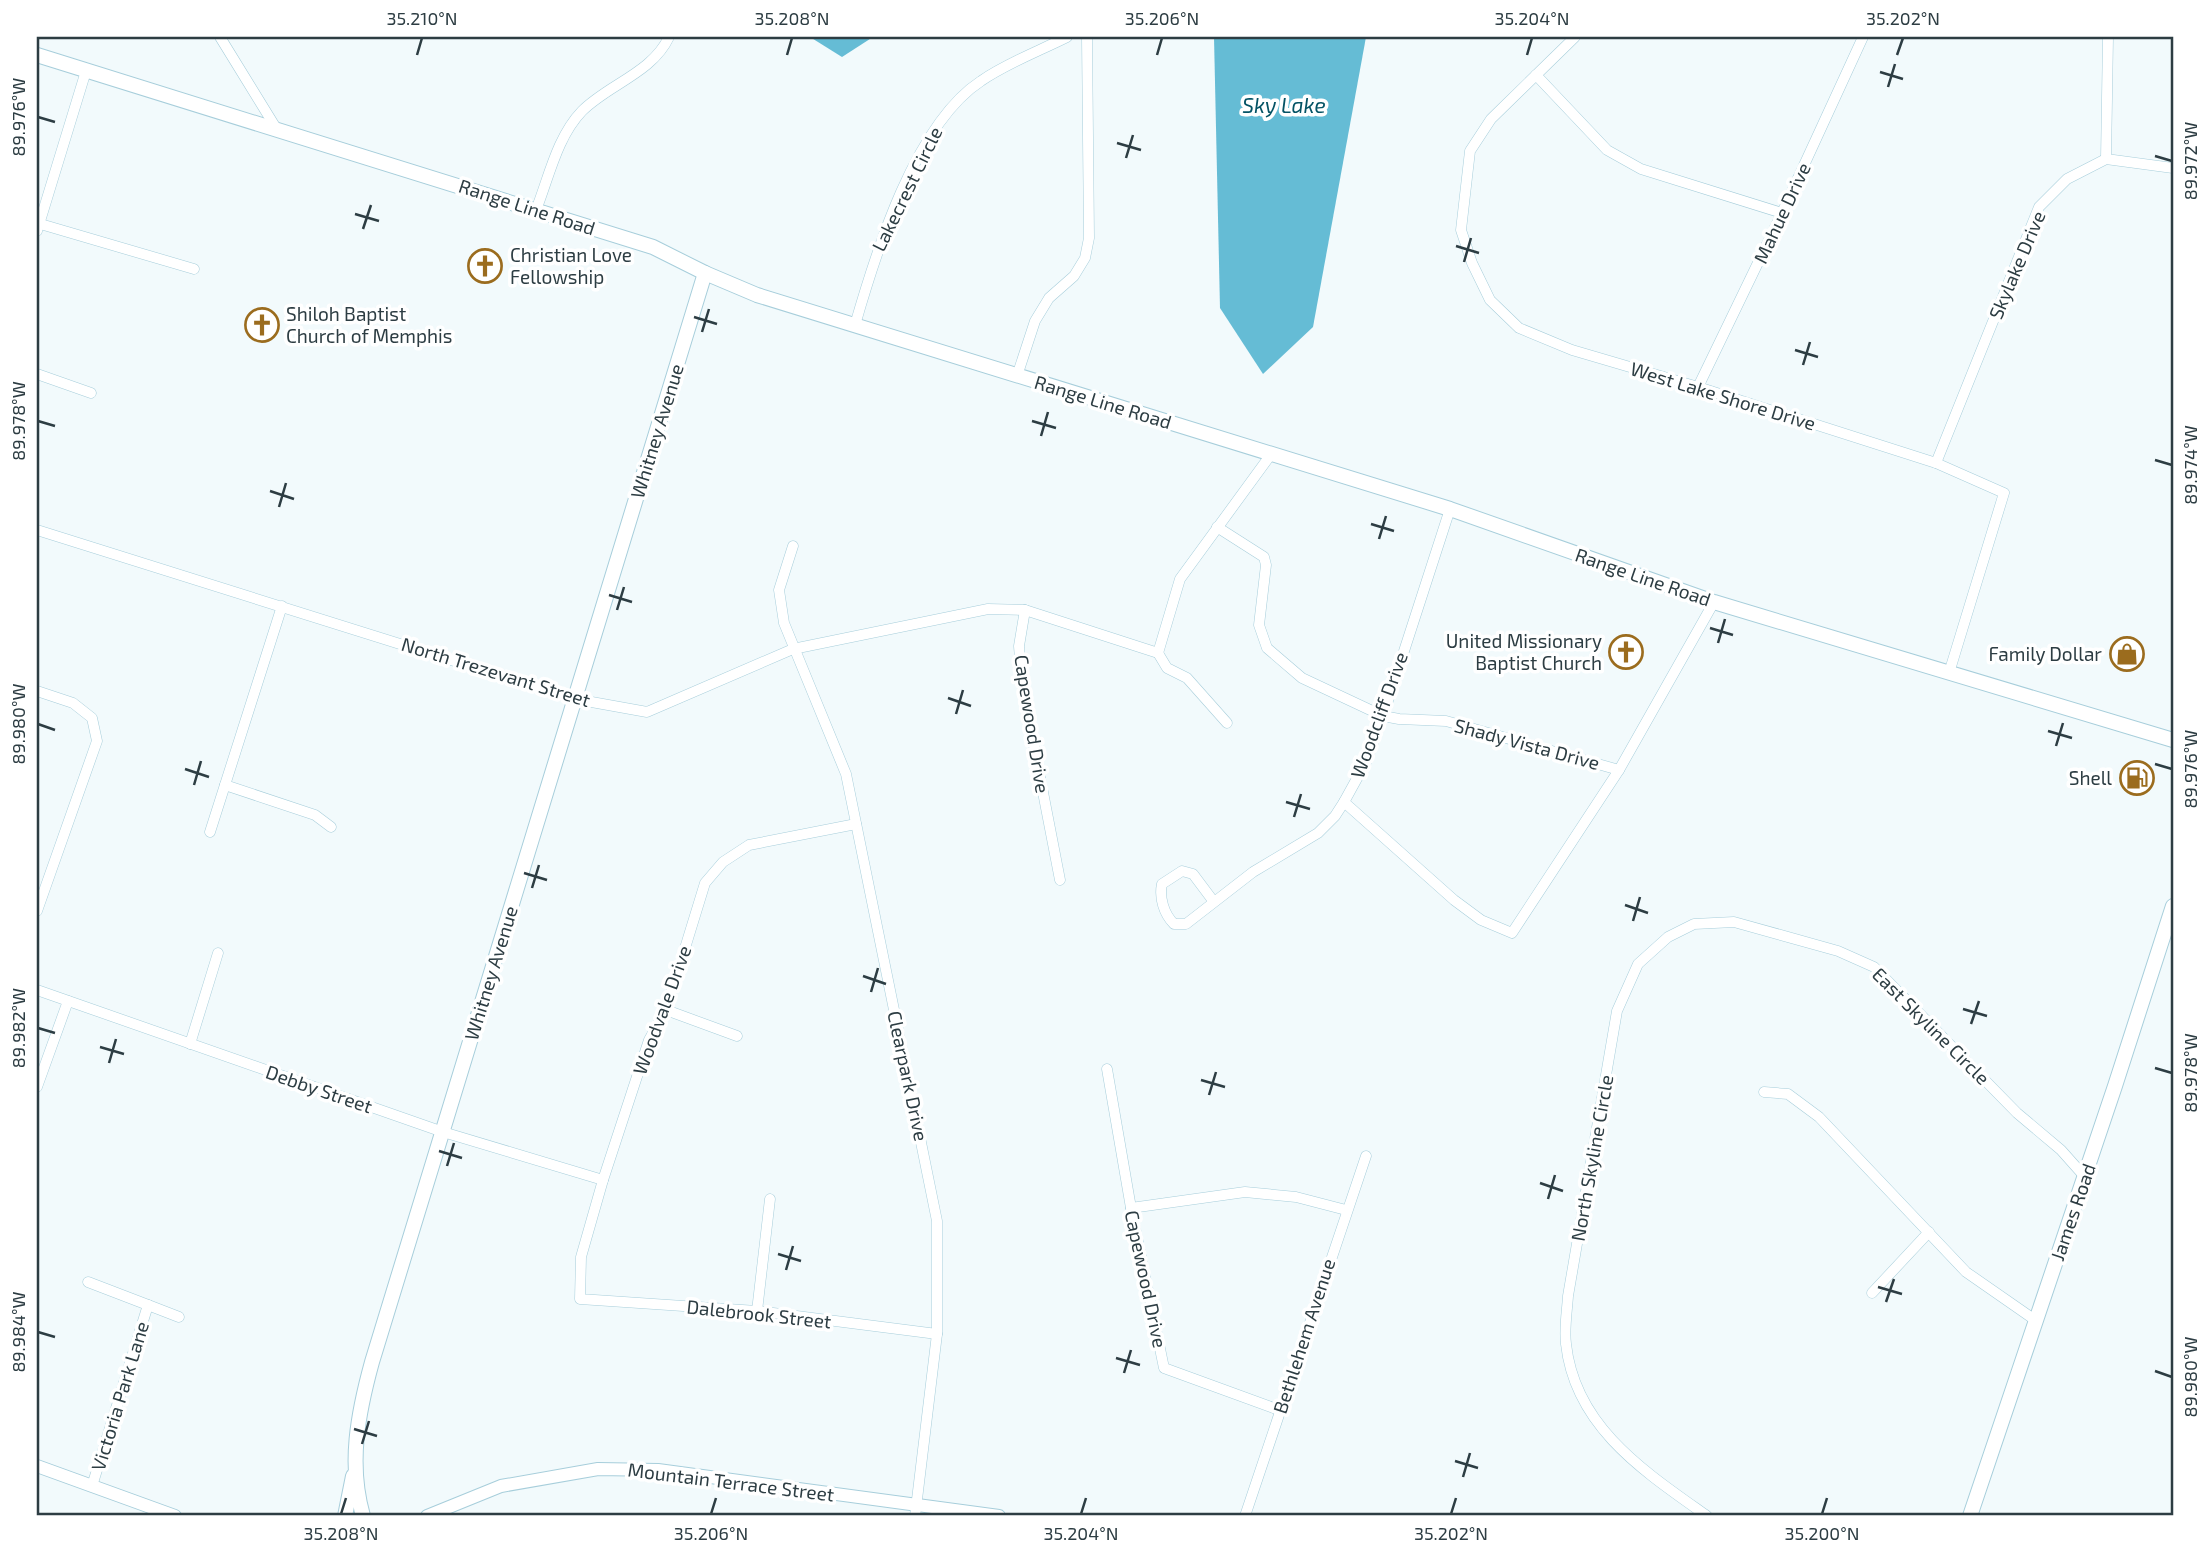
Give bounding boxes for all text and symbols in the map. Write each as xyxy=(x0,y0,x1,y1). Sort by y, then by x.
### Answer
text: 35.210°N xyxy=(386,7,458,29)
text: 35.208°N xyxy=(755,7,829,29)
text: 35.206°N xyxy=(1125,7,1199,29)
text: 35.204°N xyxy=(1494,7,1570,29)
text: 35.202°N xyxy=(1866,7,1940,29)
text: 89.976°W xyxy=(7,78,29,156)
water label: Sky Lake xyxy=(1242,92,1326,118)
text: 89.972°W xyxy=(2179,122,2201,200)
street label: Lakecrest Circle xyxy=(866,123,947,255)
street label: Mahue Drive xyxy=(1748,159,1815,267)
street label: Range Line Road xyxy=(456,174,598,239)
street label: Skylake Drive xyxy=(1983,207,2050,322)
place label: Christian Love Fellowship xyxy=(510,243,632,288)
church icon: Christian Love Fellowship xyxy=(466,247,504,285)
place label: Shiloh Baptist Church of Memphis xyxy=(286,302,452,347)
church icon: Shiloh Baptist Church of Memphis xyxy=(243,306,281,344)
street label: West Lake Shore Drive xyxy=(1628,356,1819,435)
street label: Whitney Avenue xyxy=(625,361,688,501)
street label: Range Line Road xyxy=(1032,370,1174,433)
text: 89.978°W xyxy=(7,381,29,461)
text: 89.974°W xyxy=(2179,425,2201,505)
street label: Range Line Road xyxy=(1572,543,1714,611)
place label: United Missionary Baptist Church xyxy=(1446,629,1602,674)
street label: North Trezevant Street xyxy=(399,632,593,711)
church icon: United Missionary Baptist Church xyxy=(1607,633,1645,671)
shop icon: Family Dollar xyxy=(2108,635,2146,673)
place label: Family Dollar xyxy=(1989,642,2102,665)
street label: Woodcliff Drive xyxy=(1345,649,1412,781)
street label: Capewood Drive xyxy=(1010,653,1055,795)
text: 89.980°W xyxy=(7,683,29,765)
street label: Shady Vista Drive xyxy=(1452,713,1602,774)
text: 89.976°W xyxy=(2179,730,2201,808)
fuel station icon: Shell xyxy=(2118,759,2156,797)
place label: Shell xyxy=(2069,766,2112,789)
street label: Whitney Avenue xyxy=(459,903,522,1043)
street label: Woodvale Drive xyxy=(628,942,696,1078)
street label: East Skyline Circle xyxy=(1868,962,1995,1089)
text: 89.982°W xyxy=(7,988,29,1068)
street label: Clearpark Drive xyxy=(883,1009,934,1143)
text: 89.978°W xyxy=(2179,1033,2201,1113)
street label: Debby Street xyxy=(263,1060,375,1117)
street label: North Skyline Circle xyxy=(1566,1073,1617,1243)
street label: James Road xyxy=(2045,1160,2100,1264)
street label: Capewood Drive xyxy=(1121,1208,1172,1350)
street label: Bethlehem Avenue xyxy=(1268,1256,1339,1416)
text: 89.984°W xyxy=(7,1291,29,1373)
street label: Dalebrook Street xyxy=(686,1294,832,1333)
street label: Victoria Park Lane xyxy=(86,1318,153,1473)
text: 89.980°W xyxy=(2179,1336,2201,1418)
street label: Mountain Terrace Street xyxy=(627,1457,836,1506)
text: 35.208°N xyxy=(304,1522,378,1544)
text: 35.206°N xyxy=(674,1522,748,1544)
text: 35.204°N xyxy=(1043,1522,1119,1544)
text: 35.202°N xyxy=(1414,1522,1488,1544)
text: 35.200°N xyxy=(1785,1522,1859,1544)

